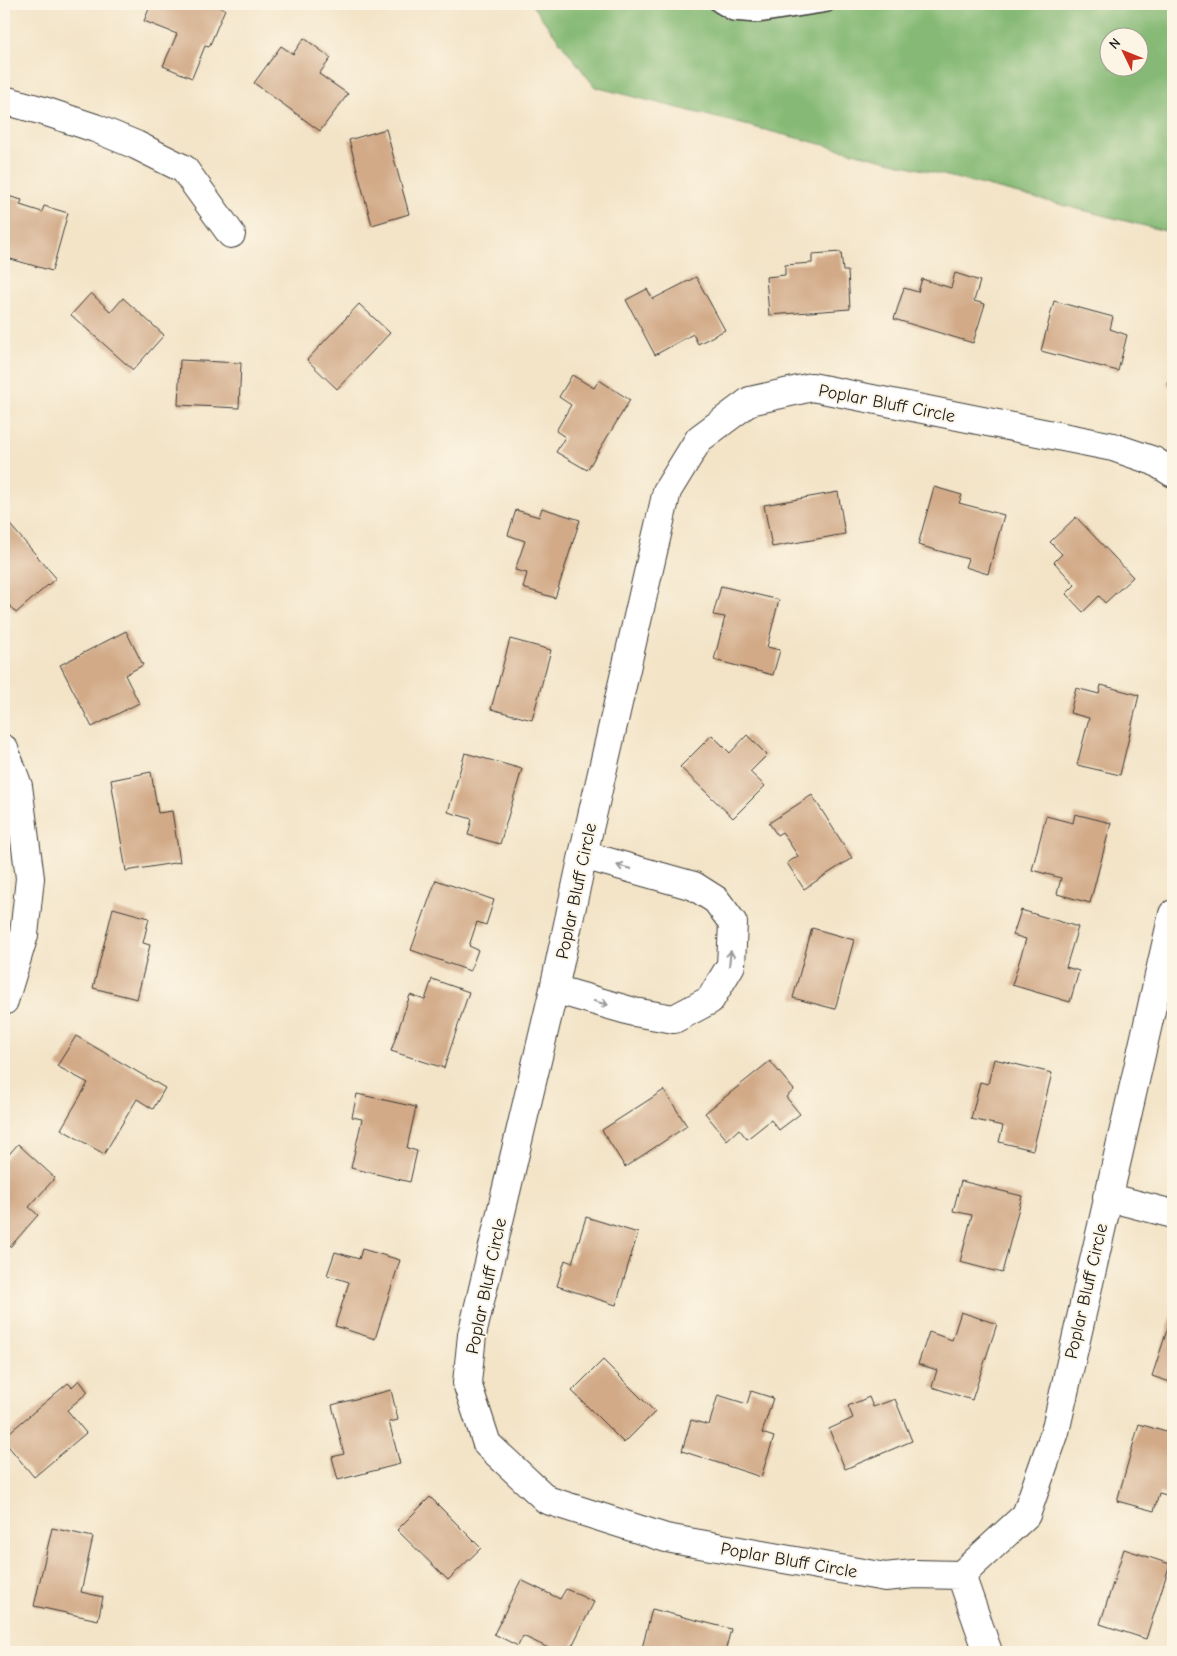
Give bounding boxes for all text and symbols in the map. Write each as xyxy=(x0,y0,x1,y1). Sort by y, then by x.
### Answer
north arrow xyxy=(1100,28,1150,78)
text: N xyxy=(1106,34,1124,53)
street label: Poplar Bluff Circle xyxy=(817,380,957,427)
street label: Poplar Bluff Circle xyxy=(552,821,601,961)
one-way arrow xyxy=(617,862,633,871)
one-way arrow xyxy=(725,951,735,967)
one-way arrow xyxy=(593,998,609,1008)
street label: Poplar Bluff Circle xyxy=(462,1216,511,1356)
street label: Poplar Bluff Circle xyxy=(1061,1221,1112,1361)
street label: Poplar Bluff Circle xyxy=(719,1538,859,1583)

